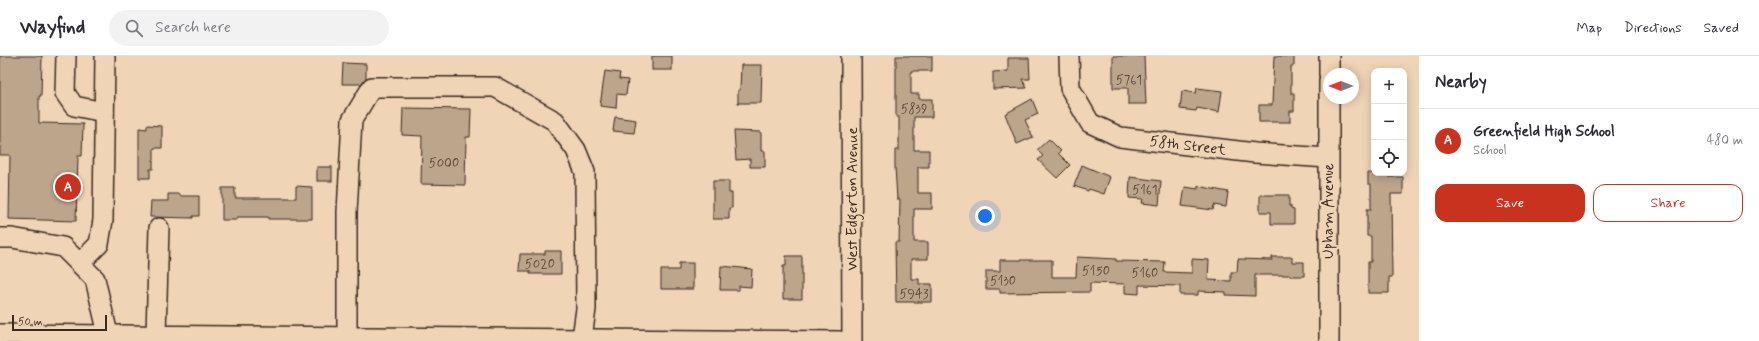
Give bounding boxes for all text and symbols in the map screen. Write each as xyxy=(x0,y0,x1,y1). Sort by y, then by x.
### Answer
search box xyxy=(109,10,389,46)
text: Wayfind xyxy=(20,15,85,40)
icon: search xyxy=(123,17,145,39)
text: Search here xyxy=(155,18,231,38)
text: Map xyxy=(1576,19,1602,37)
text: Directions xyxy=(1624,19,1682,37)
text: Saved xyxy=(1704,19,1739,37)
north arrow xyxy=(1323,68,1359,104)
map controls xyxy=(1371,68,1407,176)
button: + xyxy=(1371,68,1407,104)
text: Nearby xyxy=(1435,71,1487,93)
house number: 5761 xyxy=(1116,72,1142,89)
house number: 5839 xyxy=(901,101,927,118)
button: − xyxy=(1371,104,1407,140)
text: Greenfield High School xyxy=(1473,122,1615,142)
street label: West Edgerton Avenue xyxy=(843,127,864,271)
street label: 58th Street xyxy=(1149,131,1227,161)
text: A xyxy=(1444,132,1452,149)
text: 480 m xyxy=(1707,132,1743,149)
button: locate xyxy=(1371,140,1407,176)
text: School xyxy=(1473,142,1507,159)
house number: 5000 xyxy=(429,155,459,172)
street label: Upham Avenue xyxy=(1319,163,1339,259)
pin: A xyxy=(55,172,81,202)
house number: 5161 xyxy=(1132,182,1158,199)
button: Save xyxy=(1435,184,1585,222)
button: Share xyxy=(1593,184,1743,222)
your location xyxy=(975,206,995,226)
house number: 5020 xyxy=(525,256,555,273)
house number: 5150 xyxy=(1082,263,1110,280)
house number: 5160 xyxy=(1132,265,1158,282)
house number: 5130 xyxy=(990,273,1016,290)
house number: 5943 xyxy=(899,286,929,303)
scale bar xyxy=(12,313,107,332)
text: 50 m xyxy=(18,315,43,329)

